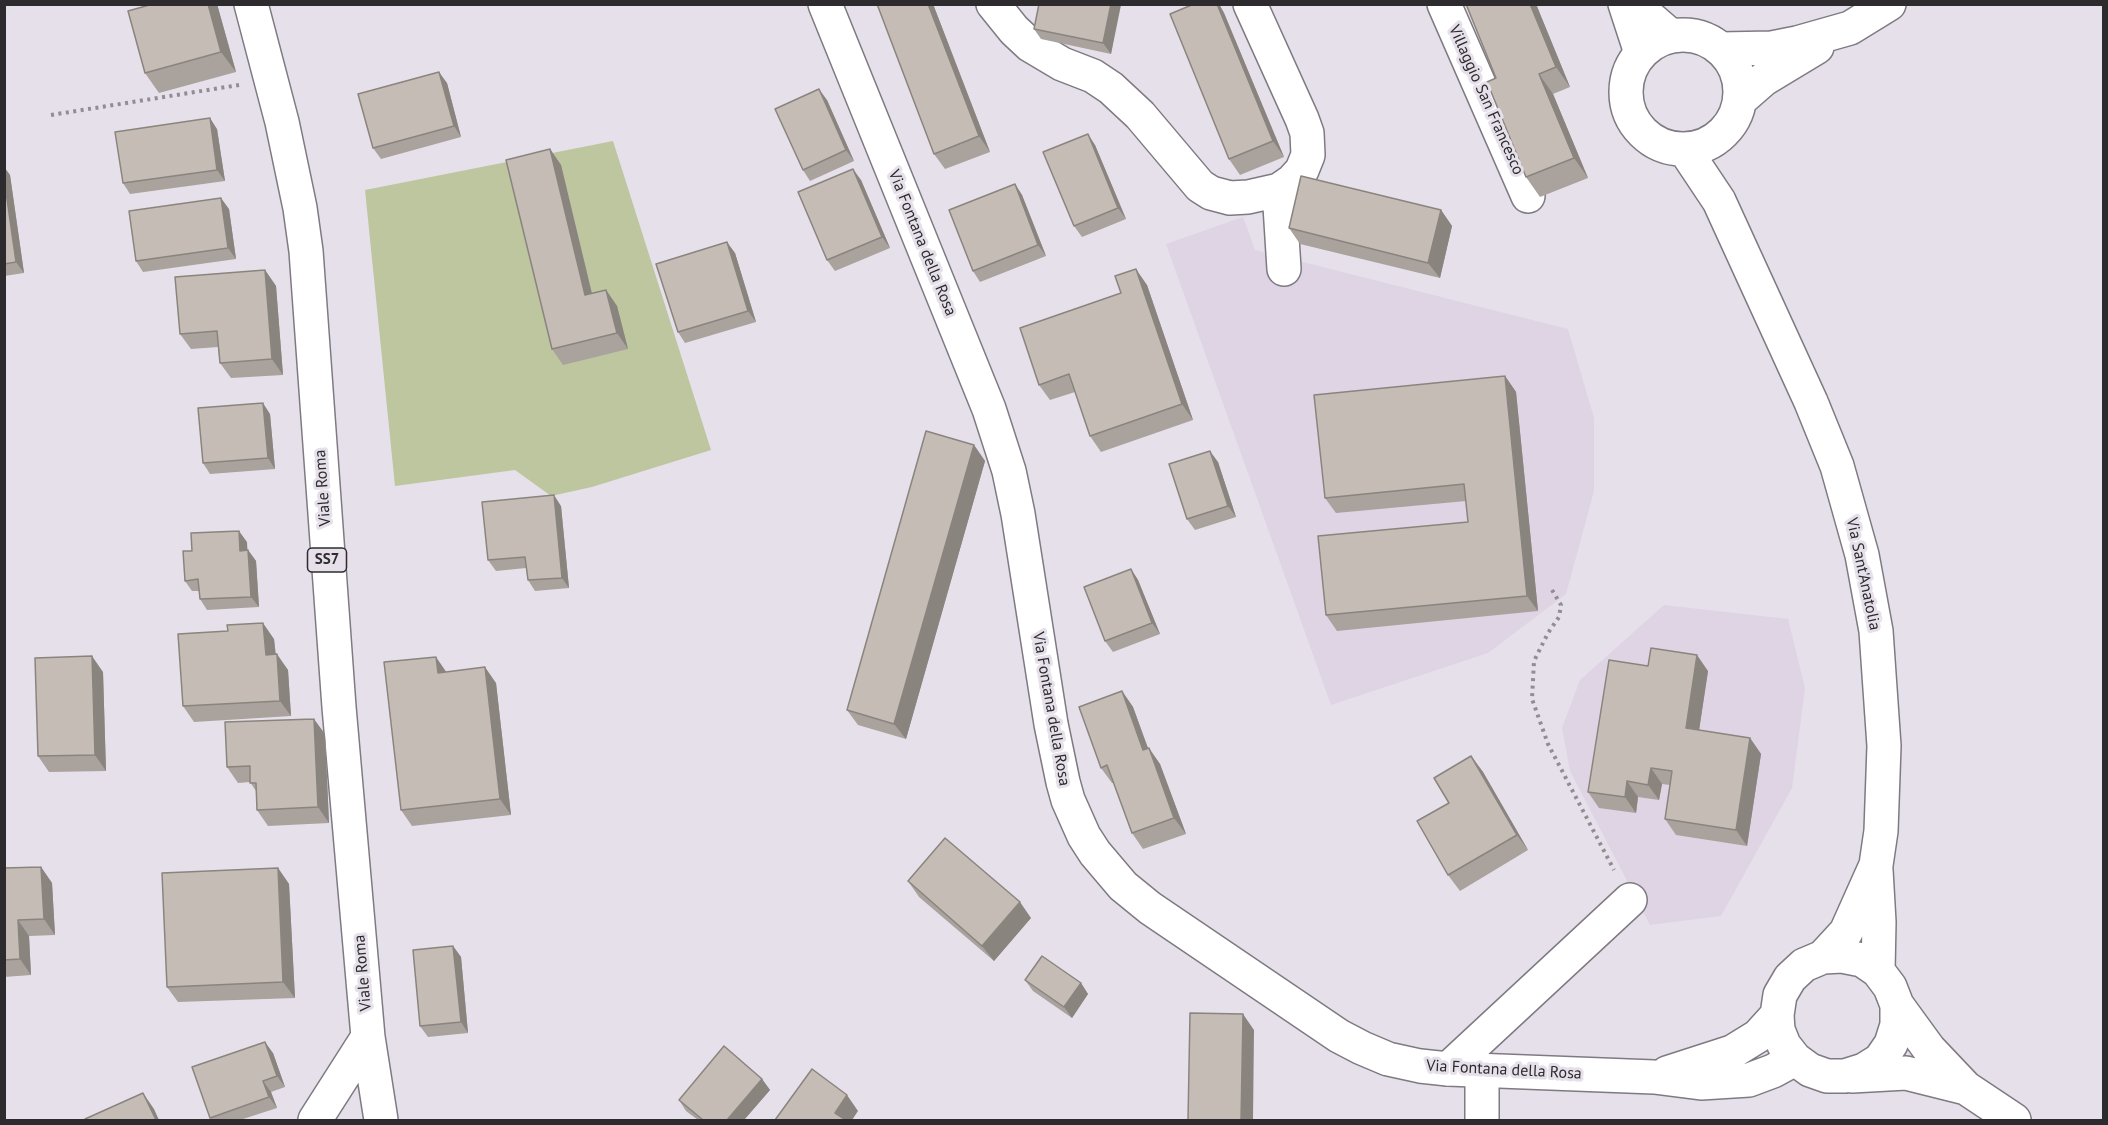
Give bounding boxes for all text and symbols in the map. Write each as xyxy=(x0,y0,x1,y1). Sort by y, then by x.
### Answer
street label: Villaggio San Francesco xyxy=(1444,22,1528,178)
street label: Via Fontana della Rosa xyxy=(884,167,960,319)
street label: Viale Roma xyxy=(311,449,335,527)
street label: Via Sant'Anatolia xyxy=(1842,516,1884,632)
road number: SS7 xyxy=(308,548,346,572)
street label: Via Fontana della Rosa xyxy=(1028,631,1074,787)
street label: Viale Roma xyxy=(350,934,376,1012)
street label: Via Fontana della Rosa xyxy=(1426,1056,1582,1084)

